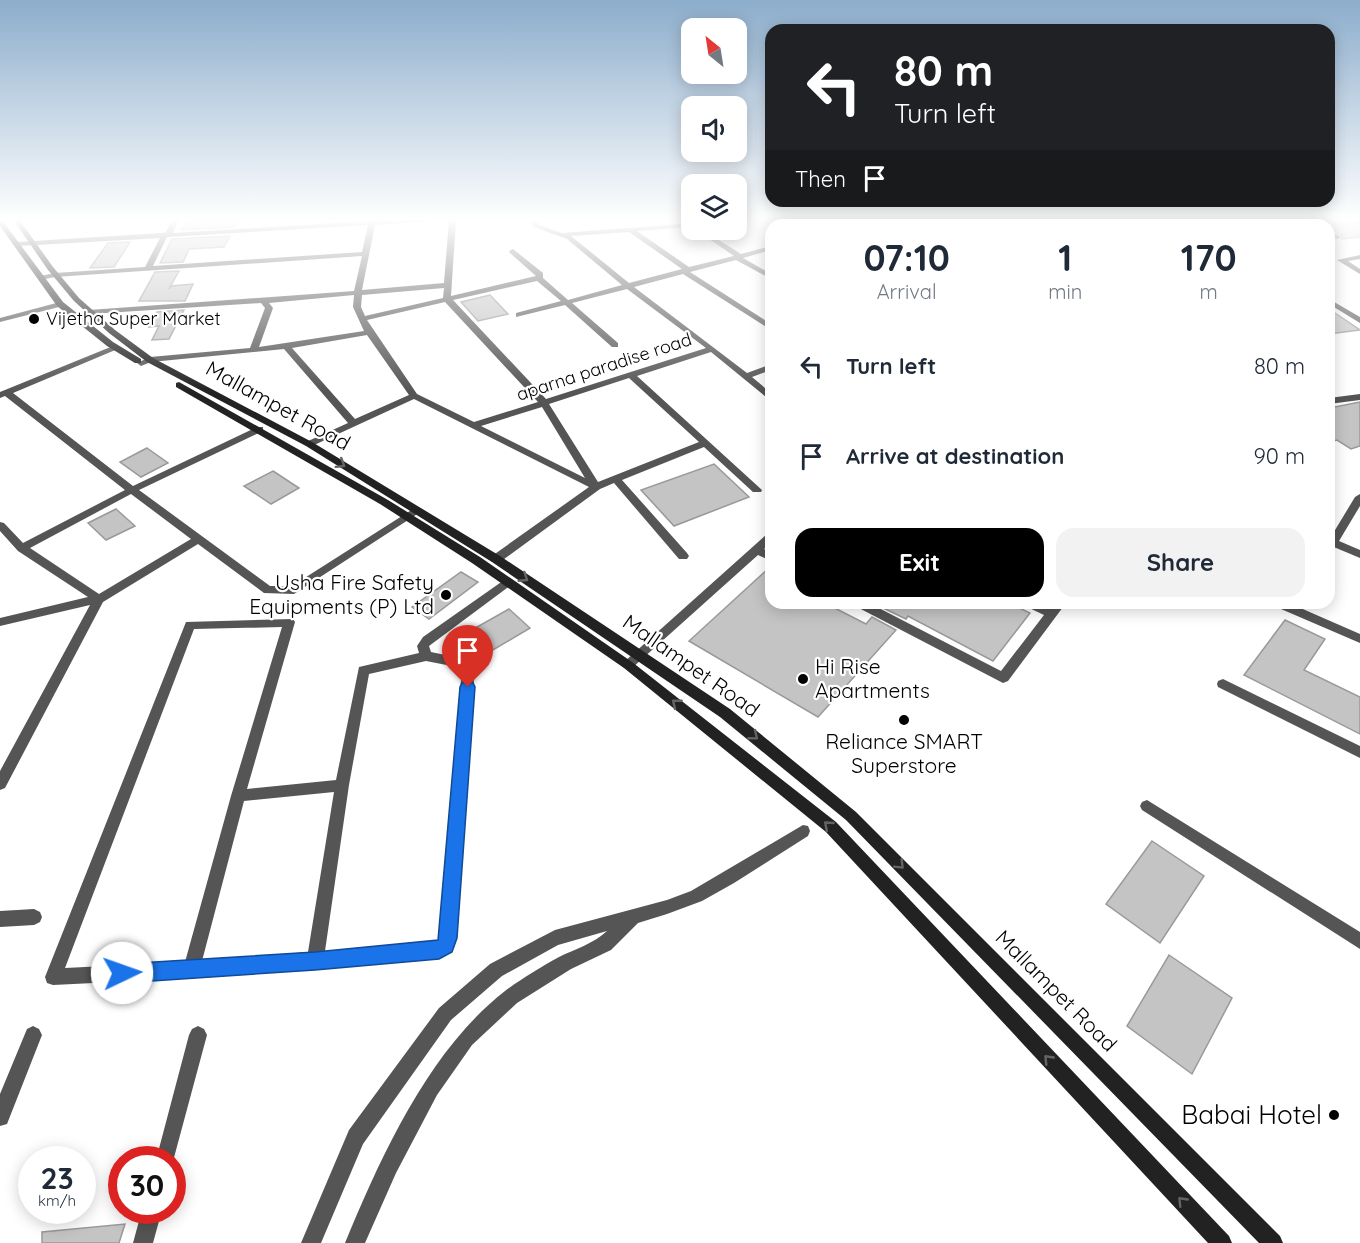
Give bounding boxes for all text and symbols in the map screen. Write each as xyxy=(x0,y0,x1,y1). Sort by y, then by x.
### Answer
north arrow xyxy=(681,18,747,84)
map controls xyxy=(681,18,747,240)
text: 80 m xyxy=(894,44,993,97)
icon: left xyxy=(795,48,873,126)
button: sound xyxy=(681,96,747,162)
text: Turn left xyxy=(894,96,996,130)
icon: arrive xyxy=(858,162,891,195)
text: Then xyxy=(795,165,846,193)
button: layers xyxy=(681,174,747,240)
text: 07:10 xyxy=(863,235,950,280)
text: 1 xyxy=(1058,235,1072,280)
text: 170 xyxy=(1181,235,1237,280)
text: Arrival xyxy=(877,279,937,304)
text: min xyxy=(1048,279,1082,304)
text: m xyxy=(1200,279,1218,304)
place label: Vijetha Super Market xyxy=(46,307,221,330)
marker: Vijetha Super Market xyxy=(27,312,41,326)
street label: aparna paradise road xyxy=(513,327,694,406)
icon: left xyxy=(795,350,828,383)
text: Turn left xyxy=(846,352,936,380)
text: 80 m xyxy=(1254,352,1305,380)
street label: Mallampet Road xyxy=(202,355,355,456)
icon: arrive xyxy=(795,440,828,473)
text: Arrive at destination xyxy=(846,442,1064,470)
text: 90 m xyxy=(1254,442,1305,470)
one-way arrow xyxy=(335,456,345,468)
button: Exit xyxy=(795,528,1044,597)
button: Share xyxy=(1056,528,1305,597)
place label: Usha Fire Safety Equipments (P) Ltd xyxy=(249,569,434,619)
one-way arrow xyxy=(518,571,529,582)
marker: Usha Fire Safety Equipments (P) Ltd xyxy=(439,588,453,602)
street label: Mallampet Road xyxy=(618,608,765,722)
pin xyxy=(442,625,493,687)
icon: arrive xyxy=(451,634,484,667)
place label: Hi Rise Apartments xyxy=(815,653,930,703)
marker: Hi Rise Apartments xyxy=(796,672,810,686)
one-way arrow xyxy=(672,699,683,710)
marker: Reliance SMART Superstore xyxy=(897,713,911,727)
place label: Reliance SMART Superstore xyxy=(825,728,983,778)
one-way arrow xyxy=(747,729,758,740)
one-way arrow xyxy=(824,821,835,832)
one-way arrow xyxy=(894,858,904,869)
street label: Mallampet Road xyxy=(991,924,1123,1056)
position arrow xyxy=(90,941,154,1005)
one-way arrow xyxy=(1044,1056,1055,1066)
place label: Babai Hotel xyxy=(1181,1098,1322,1131)
marker: Babai Hotel xyxy=(1327,1108,1341,1122)
speed limit sign: 30 xyxy=(108,1146,186,1224)
text: 23 xyxy=(40,1159,74,1197)
text: km/h xyxy=(38,1191,76,1210)
one-way arrow xyxy=(1178,1197,1189,1207)

